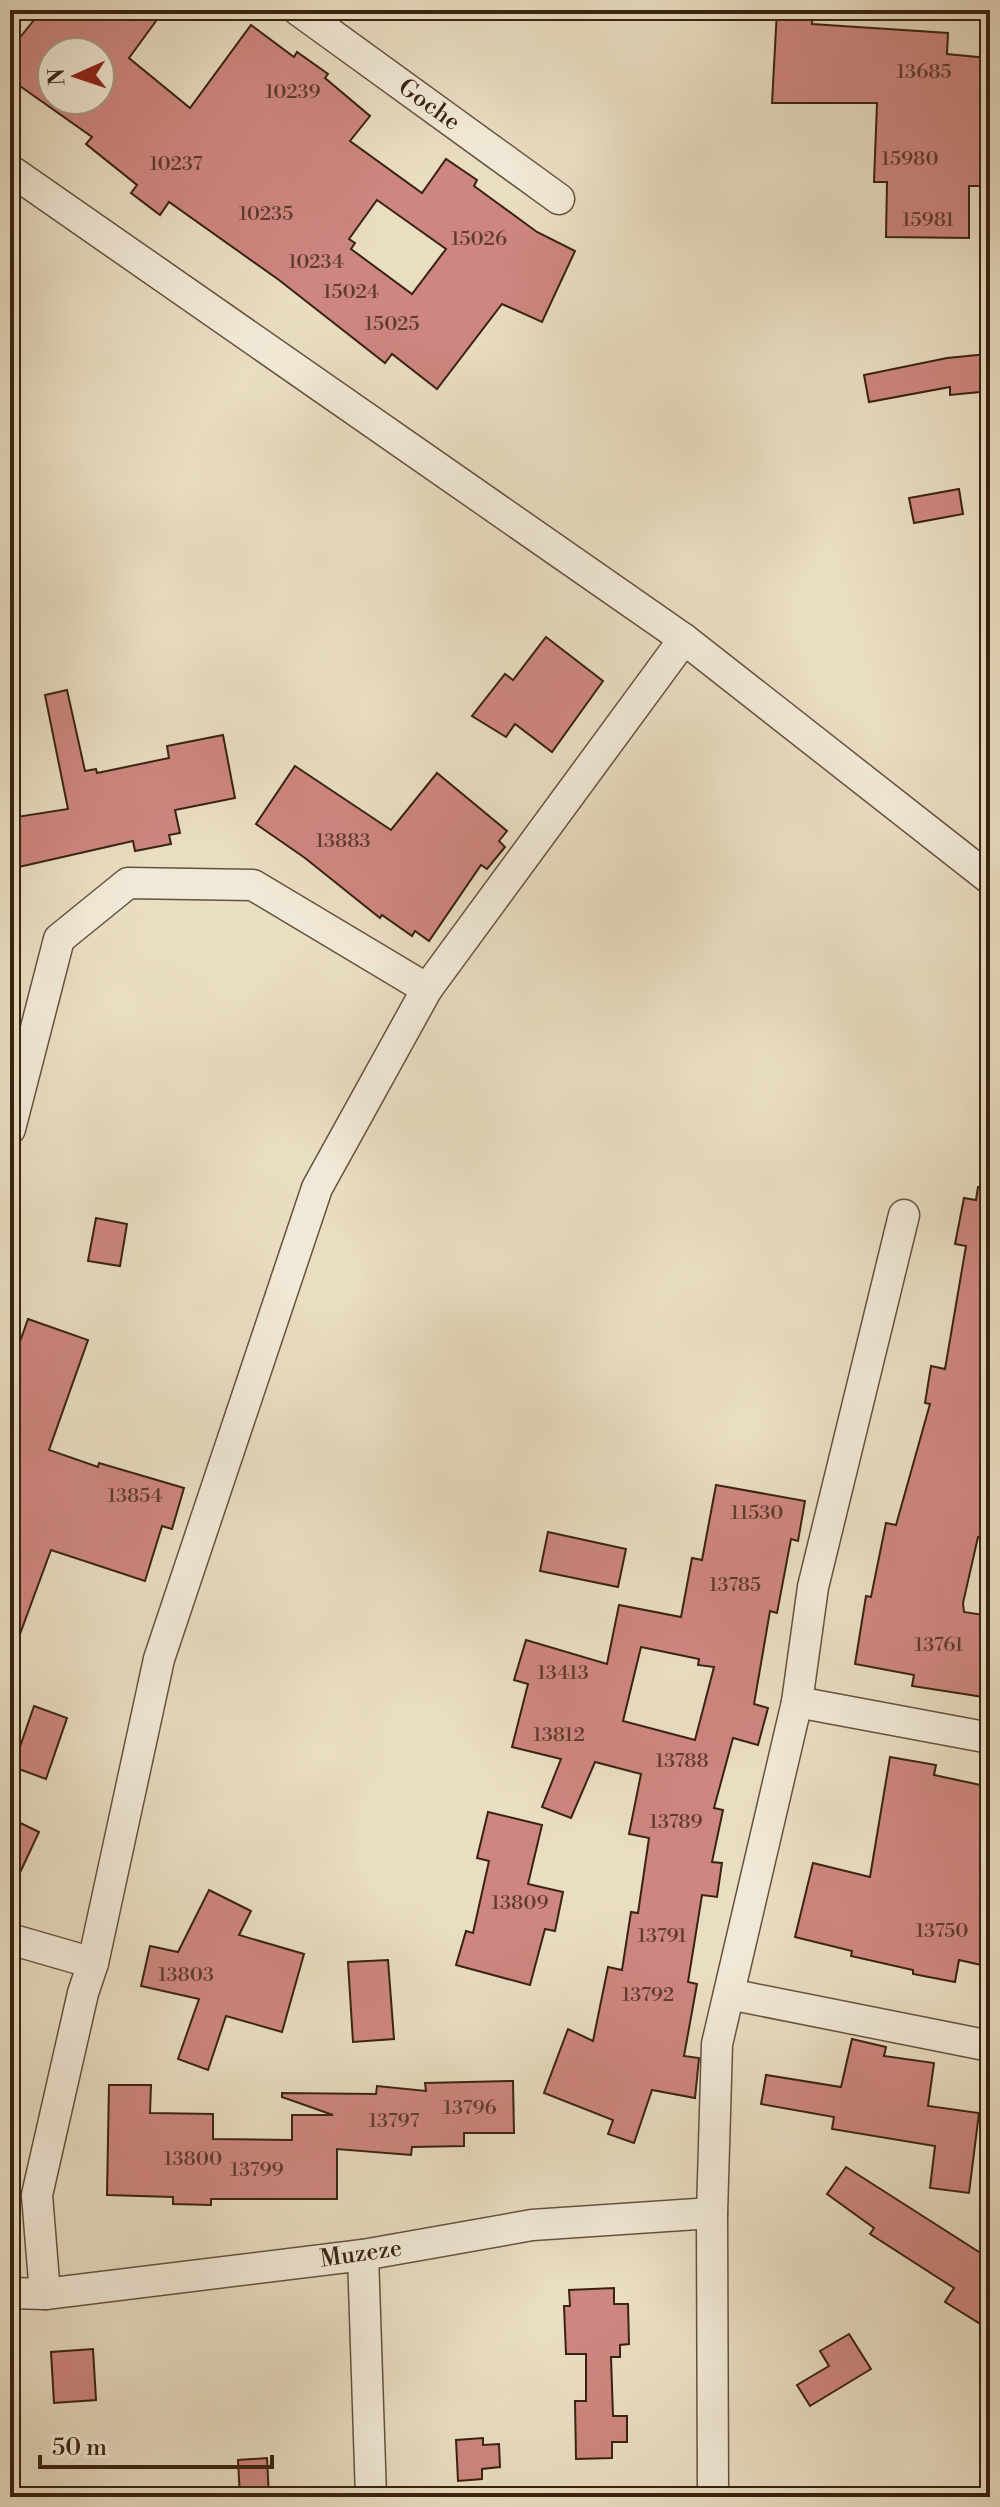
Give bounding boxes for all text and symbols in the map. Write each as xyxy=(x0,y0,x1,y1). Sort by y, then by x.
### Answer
north arrow xyxy=(36,36,116,116)
house number: 13685 xyxy=(896,60,952,85)
text: N xyxy=(44,67,71,86)
street label: Goche xyxy=(392,72,466,138)
house number: 10239 xyxy=(265,80,321,105)
house number: 15980 xyxy=(881,147,939,172)
house number: 10237 xyxy=(149,152,203,177)
house number: 10235 xyxy=(239,202,293,227)
house number: 15981 xyxy=(902,208,954,233)
house number: 15026 xyxy=(451,227,507,252)
house number: 10234 xyxy=(288,250,344,275)
house number: 15024 xyxy=(323,280,379,305)
house number: 15025 xyxy=(365,312,420,337)
house number: 13883 xyxy=(315,829,371,854)
house number: 13854 xyxy=(107,1484,163,1509)
house number: 11530 xyxy=(730,1501,784,1526)
house number: 13785 xyxy=(709,1573,761,1598)
house number: 13761 xyxy=(915,1633,964,1658)
house number: 13413 xyxy=(537,1661,589,1686)
house number: 13812 xyxy=(533,1723,585,1748)
house number: 13788 xyxy=(655,1749,709,1774)
house number: 13789 xyxy=(649,1810,703,1835)
house number: 13809 xyxy=(491,1891,549,1916)
house number: 13750 xyxy=(915,1919,969,1944)
house number: 13791 xyxy=(637,1924,687,1949)
house number: 13803 xyxy=(158,1963,214,1988)
house number: 13792 xyxy=(622,1983,674,2008)
house number: 13796 xyxy=(443,2096,497,2121)
house number: 13797 xyxy=(368,2109,420,2134)
house number: 13800 xyxy=(164,2147,222,2172)
house number: 13799 xyxy=(230,2158,284,2183)
street label: Muzeze xyxy=(318,2233,404,2275)
scale bar xyxy=(40,2419,272,2469)
text: 50 m xyxy=(52,2433,107,2463)

